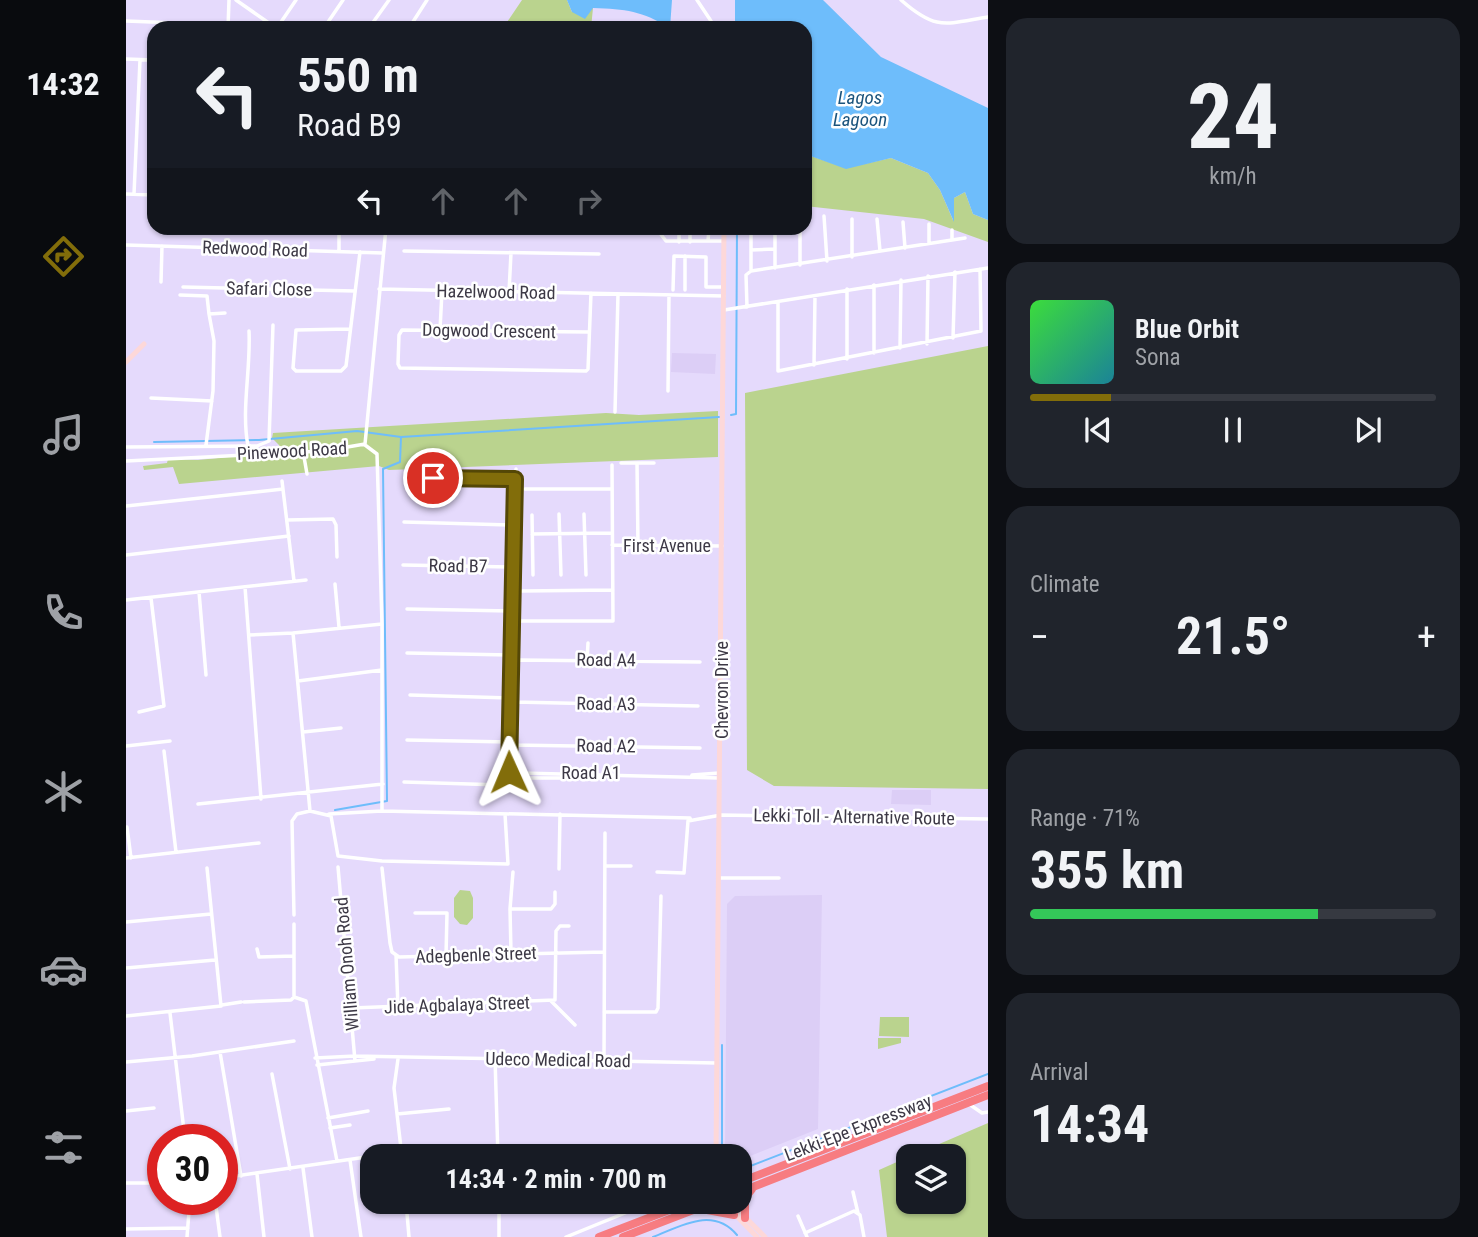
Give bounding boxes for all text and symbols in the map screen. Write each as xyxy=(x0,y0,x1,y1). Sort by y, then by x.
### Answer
text: 550 m xyxy=(297,47,419,104)
icon: left xyxy=(182,49,273,140)
text: 24 xyxy=(1187,64,1279,170)
text: 14:32 xyxy=(26,65,100,103)
water label: Lagos Lagoon xyxy=(833,86,887,131)
text: Road B9 xyxy=(297,106,402,144)
text: km/h xyxy=(1209,163,1257,190)
icon: left xyxy=(351,182,389,220)
icon: ahead xyxy=(424,182,462,220)
icon: ahead xyxy=(497,182,535,220)
icon: right xyxy=(570,182,608,220)
icon: directions xyxy=(39,232,88,281)
street label: Redwood Road xyxy=(202,236,308,261)
street label: Safari Close xyxy=(226,277,312,300)
street label: Hazelwood Road xyxy=(436,280,556,303)
text: Blue Orbit xyxy=(1135,314,1239,344)
street label: Dogwood Crescent xyxy=(422,319,556,342)
text: Sona xyxy=(1135,344,1181,371)
icon: music xyxy=(39,410,88,459)
icon: previous xyxy=(1079,411,1117,449)
icon: pause xyxy=(1214,411,1252,449)
icon: next xyxy=(1349,411,1387,449)
street label: Pinewood Road xyxy=(236,437,348,464)
pin xyxy=(403,448,463,508)
icon: arrive xyxy=(414,459,452,497)
street label: First Avenue xyxy=(623,535,711,556)
street label: Road B7 xyxy=(428,554,488,577)
text: Climate xyxy=(1030,571,1100,598)
icon: phone xyxy=(39,588,88,637)
text: 21.5° xyxy=(1176,606,1290,667)
text: − xyxy=(1030,615,1049,659)
text: + xyxy=(1417,615,1436,659)
street label: Chevron Drive xyxy=(711,641,732,739)
street label: Road A4 xyxy=(576,648,636,671)
street label: Road A3 xyxy=(576,692,636,715)
street label: Road A2 xyxy=(576,734,636,757)
position arrow xyxy=(472,735,546,809)
street label: Road A1 xyxy=(561,762,621,783)
icon: climate xyxy=(39,767,88,816)
street label: Lekki Toll - Alternative Route xyxy=(753,804,955,829)
text: Range · 71% xyxy=(1030,805,1140,832)
text: 355 km xyxy=(1030,840,1184,901)
street label: William Onoh Road xyxy=(330,896,363,1032)
street label: Adegbenle Street xyxy=(415,942,537,967)
icon: car xyxy=(39,945,88,994)
street label: Jide Agbalaya Street xyxy=(384,991,530,1018)
street label: Udeco Medical Road xyxy=(485,1048,631,1071)
text: Arrival xyxy=(1030,1059,1089,1086)
street label: Lekki-Epe Expressway xyxy=(781,1090,935,1165)
text: 14:34 xyxy=(1030,1094,1149,1155)
icon: filters xyxy=(39,1123,88,1172)
speed limit sign: 30 xyxy=(147,1124,238,1215)
map controls xyxy=(896,1144,966,1214)
button: layers xyxy=(896,1144,966,1214)
text: 14:34 · 2 min · 700 m xyxy=(446,1164,666,1194)

